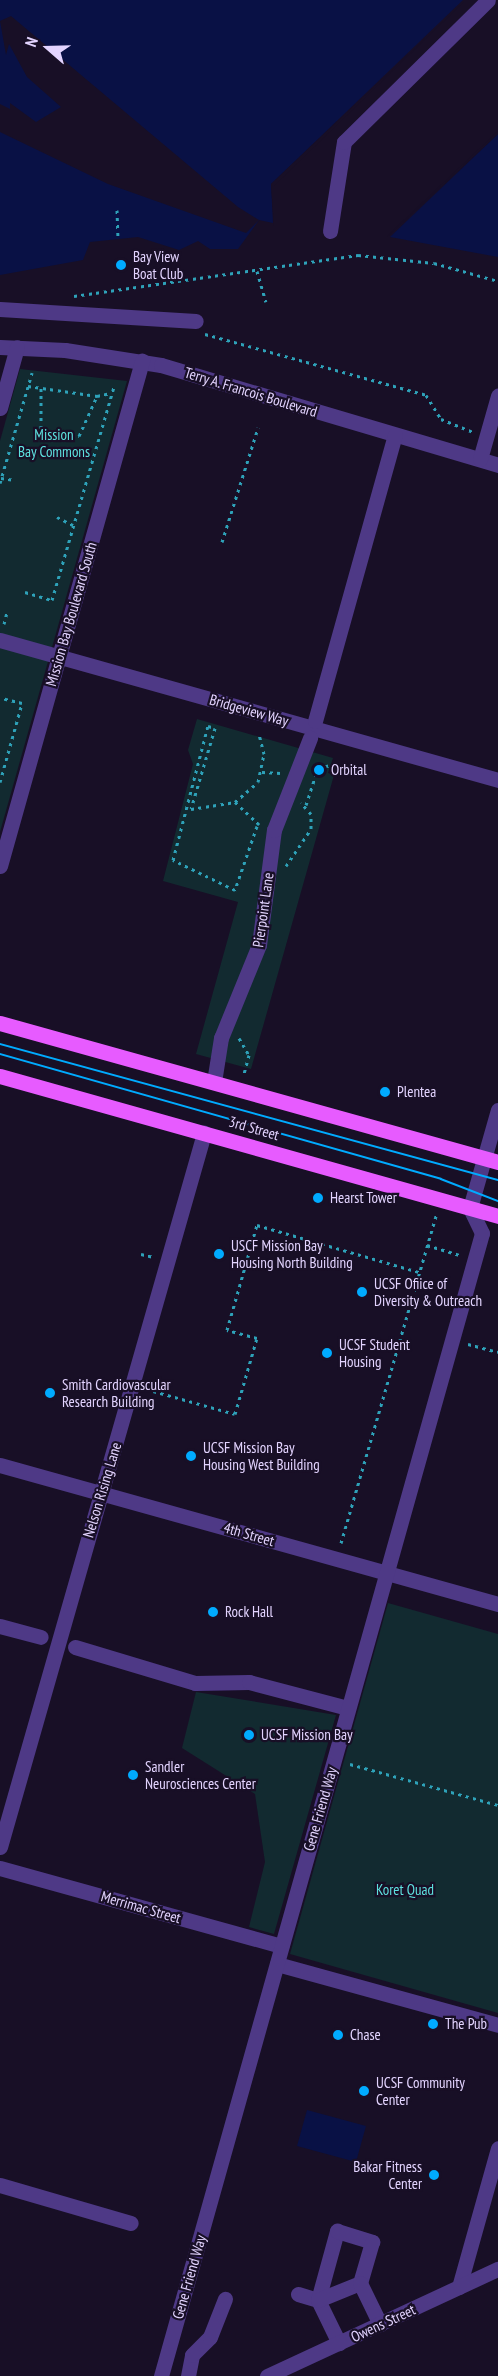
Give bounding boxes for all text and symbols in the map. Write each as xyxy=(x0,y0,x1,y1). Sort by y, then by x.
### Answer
north arrow xyxy=(18,18,78,78)
text: N xyxy=(20,34,42,49)
place label: Bay View Boat Club xyxy=(133,247,183,282)
marker: Bay View Boat Club xyxy=(114,258,128,272)
street label: Terry A. Francois Boulevard xyxy=(182,363,320,421)
park label: Mission Bay Commons xyxy=(18,425,90,460)
street label: Mission Bay Boulevard South xyxy=(42,540,100,688)
street label: Bridgeview Way xyxy=(207,690,291,730)
place label: Orbital xyxy=(331,761,367,779)
marker: Orbital xyxy=(312,763,326,777)
street label: Pierpoint Lane xyxy=(249,871,277,949)
place label: Plentea xyxy=(397,1083,436,1101)
marker: Plentea xyxy=(378,1085,392,1099)
street label: 3rd Street xyxy=(227,1112,281,1144)
place label: Hearst Tower xyxy=(330,1189,397,1207)
marker: Hearst Tower xyxy=(311,1191,325,1205)
place label: USCF Mission Bay Housing North Building xyxy=(231,1236,353,1271)
marker: USCF Mission Bay Housing North Building xyxy=(212,1247,226,1261)
place label: UCSF Ofiice of Diversity & Outreach xyxy=(374,1274,483,1309)
marker: UCSF Ofiice of Diversity & Outreach xyxy=(355,1285,369,1299)
place label: UCSF Student Housing xyxy=(339,1335,410,1370)
marker: UCSF Student Housing xyxy=(320,1346,334,1360)
place label: Smith Cardiovascular Research Building xyxy=(62,1375,171,1410)
marker: Smith Cardiovascular Research Building xyxy=(43,1386,57,1400)
place label: UCSF Mission Bay Housing West Building xyxy=(203,1438,320,1473)
street label: Nelson Rising Lane xyxy=(79,1440,125,1540)
marker: UCSF Mission Bay Housing West Building xyxy=(184,1449,198,1463)
street label: 4th Street xyxy=(222,1518,276,1550)
place label: Rock Hall xyxy=(225,1603,273,1621)
marker: Rock Hall xyxy=(206,1605,220,1619)
place label: UCSF Mission Bay xyxy=(261,1726,353,1744)
marker: UCSF Mission Bay xyxy=(242,1728,256,1742)
place label: Sandler Neurosciences Center xyxy=(145,1757,256,1792)
street label: Gene Friend Way xyxy=(299,1765,341,1853)
marker: Sandler Neurosciences Center xyxy=(126,1768,140,1782)
park label: Koret Quad xyxy=(376,1881,434,1899)
street label: Merrimac Street xyxy=(99,1887,183,1927)
place label: The Pub xyxy=(445,2015,487,2033)
marker: The Pub xyxy=(426,2017,440,2031)
place label: Chase xyxy=(350,2026,381,2044)
marker: Chase xyxy=(331,2028,345,2042)
place label: UCSF Community Center xyxy=(376,2073,465,2108)
marker: UCSF Community Center xyxy=(357,2084,371,2098)
place label: Bakar Fitness Center xyxy=(353,2157,422,2192)
marker: Bakar Fitness Center xyxy=(427,2168,441,2182)
street label: Gene Friend Way xyxy=(168,2233,210,2321)
street label: Owens Street xyxy=(348,2300,418,2346)

